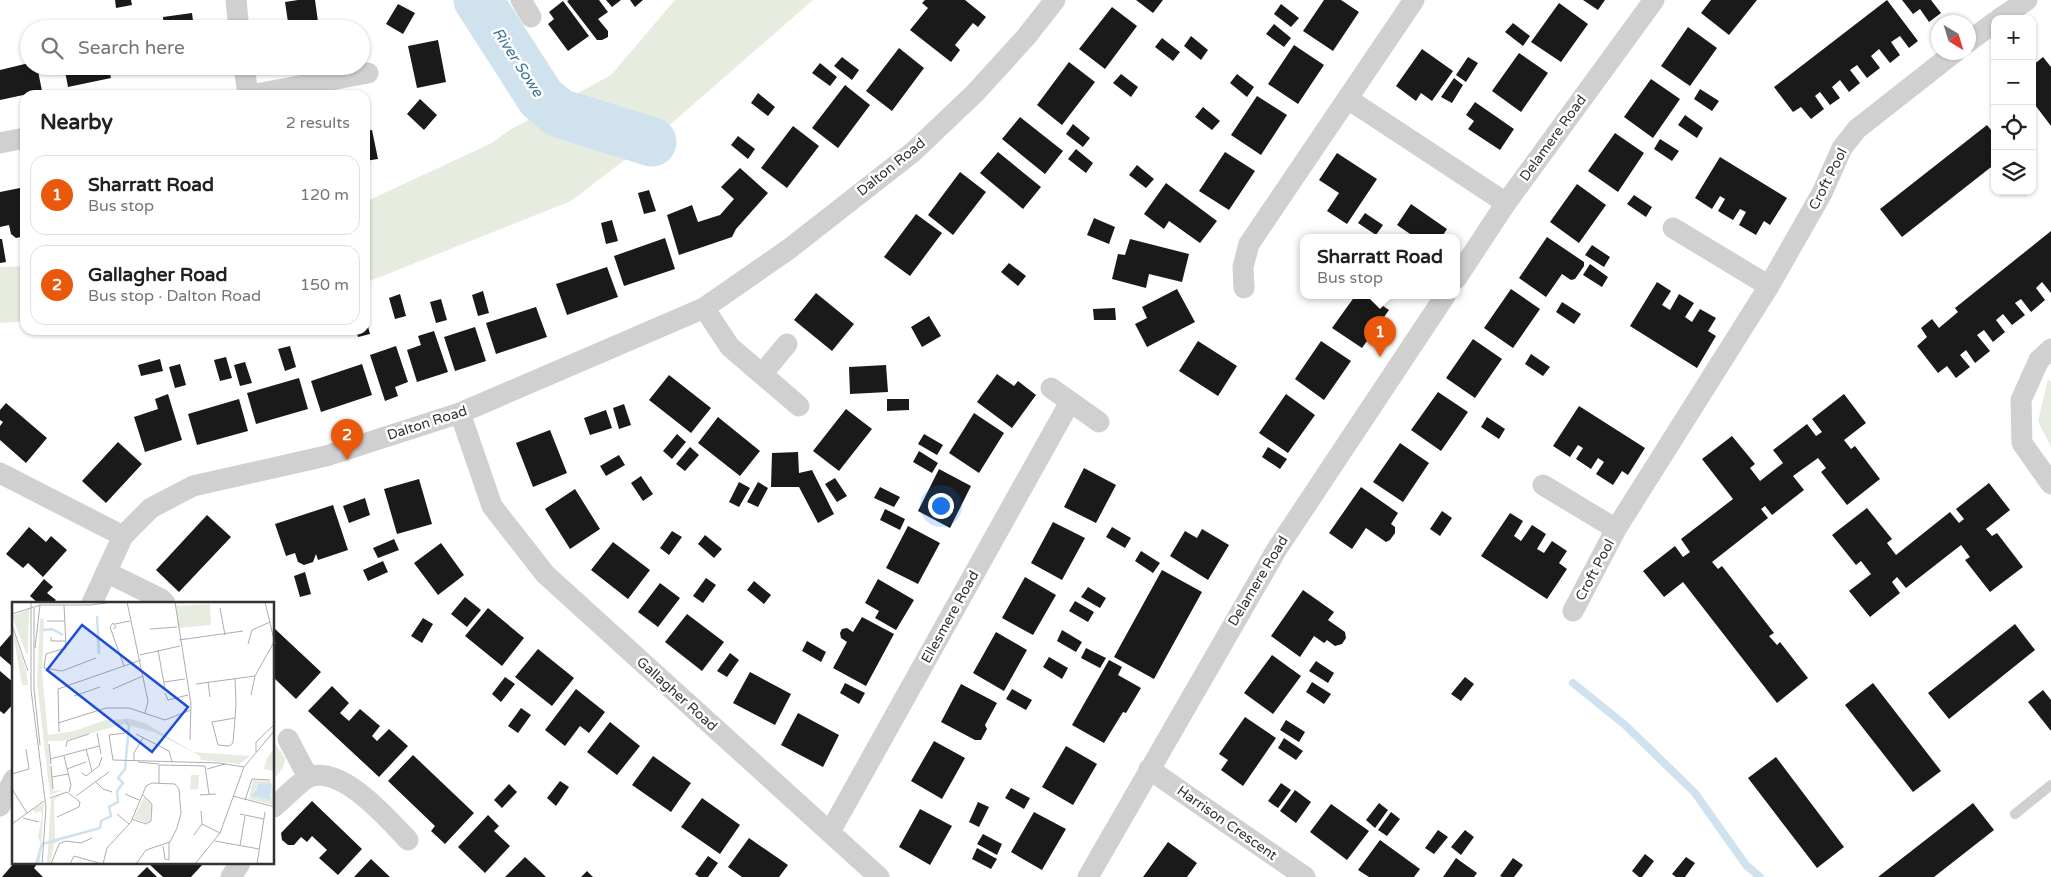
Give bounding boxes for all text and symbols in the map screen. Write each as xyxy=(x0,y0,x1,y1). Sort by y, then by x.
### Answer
north arrow xyxy=(1931,15,1976,60)
map controls xyxy=(1991,15,2036,195)
button: + xyxy=(1991,15,2036,60)
search box xyxy=(20,20,370,75)
water label: River Sowe xyxy=(489,24,548,101)
icon: search xyxy=(38,34,66,62)
text: Search here xyxy=(78,37,185,59)
button: − xyxy=(1991,60,2036,105)
street label: Delamere Road xyxy=(1516,92,1590,184)
button: locate xyxy=(1991,105,2036,150)
text: Nearby xyxy=(40,110,113,135)
text: 2 results xyxy=(286,113,350,133)
street label: Dalton Road xyxy=(853,134,929,200)
street label: Croft Pool xyxy=(1805,145,1851,213)
button: layers xyxy=(1991,150,2036,195)
text: Sharratt Road xyxy=(88,174,214,196)
text: 1 xyxy=(52,185,62,205)
text: 120 m xyxy=(300,185,349,205)
text: Bus stop xyxy=(88,196,154,216)
popup xyxy=(1300,234,1460,299)
text: Sharratt Road xyxy=(1317,246,1443,268)
text: Gallagher Road xyxy=(88,264,227,286)
text: Bus stop xyxy=(1317,268,1383,288)
text: 2 xyxy=(52,275,62,295)
text: 150 m xyxy=(300,275,349,295)
text: Bus stop · Dalton Road xyxy=(88,286,261,306)
pin: 1 xyxy=(1364,316,1396,357)
street label: Dalton Road xyxy=(385,402,469,444)
pin: 2 xyxy=(331,419,363,460)
your location xyxy=(928,493,954,519)
street label: Delamere Road xyxy=(1224,533,1292,629)
street label: Croft Pool xyxy=(1572,536,1618,604)
street label: Ellesmere Road xyxy=(918,568,982,666)
inset map xyxy=(12,602,275,864)
street label: Gallagher Road xyxy=(633,653,721,735)
street label: Harrison Crescent xyxy=(1174,782,1281,864)

